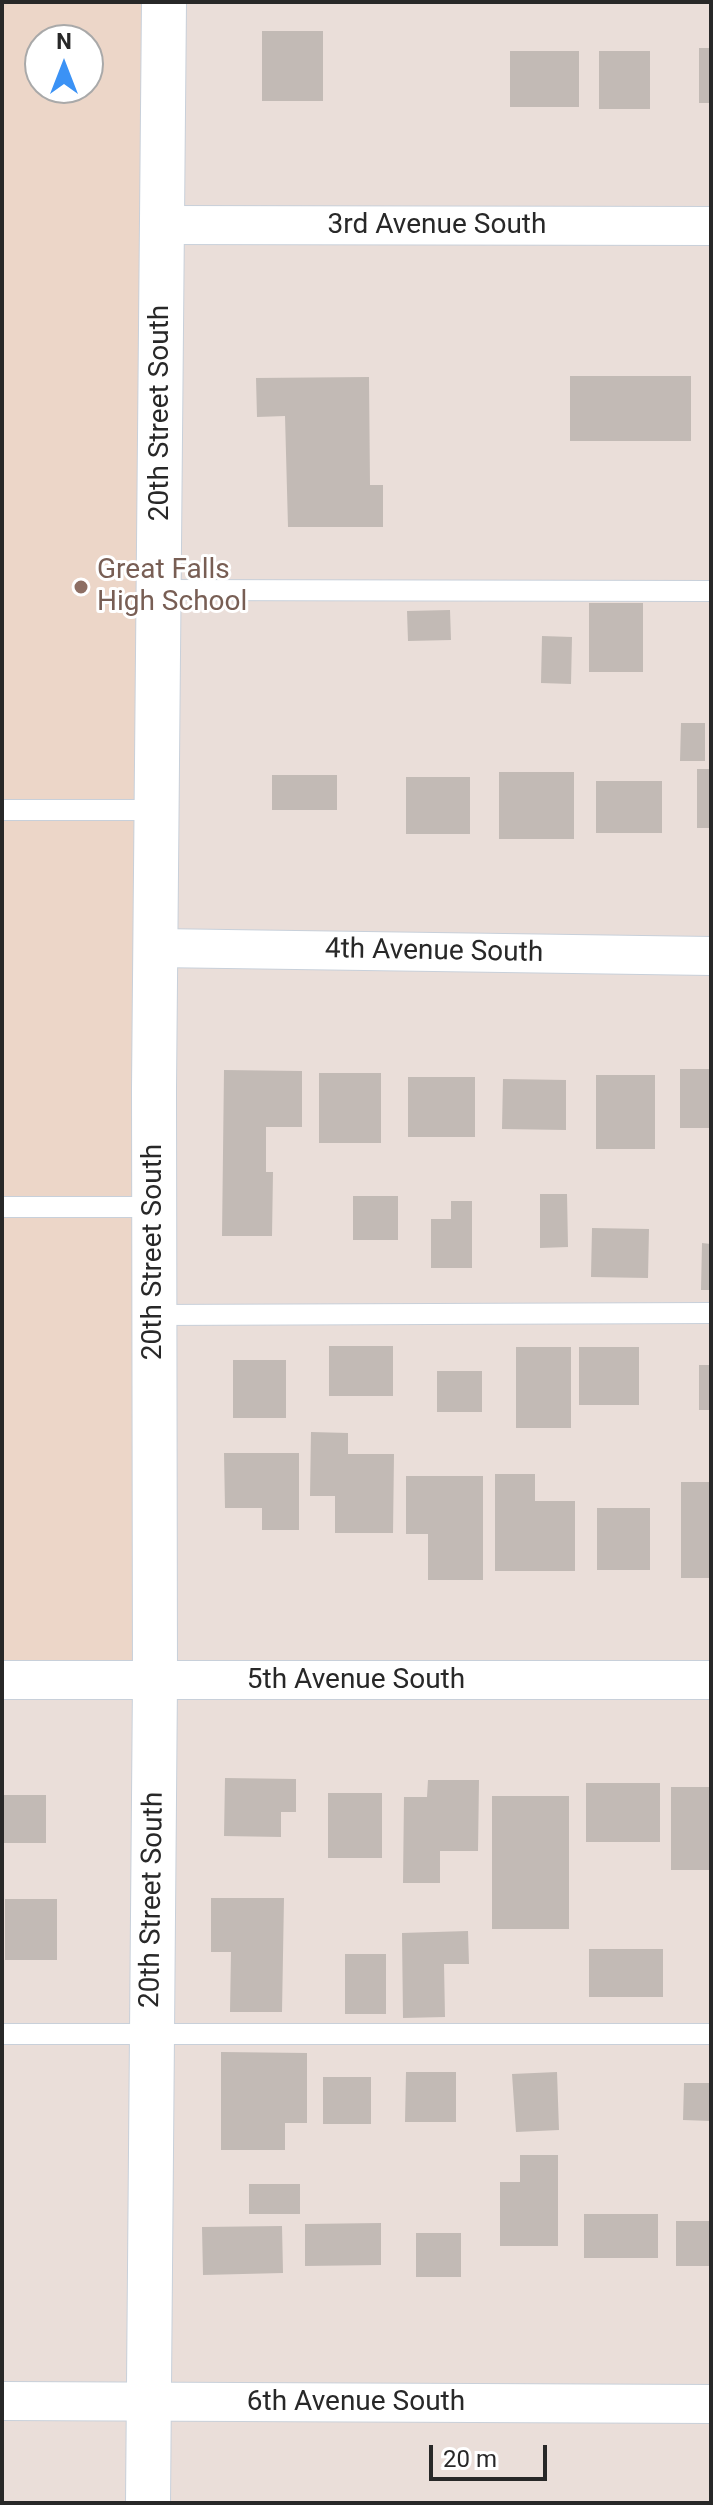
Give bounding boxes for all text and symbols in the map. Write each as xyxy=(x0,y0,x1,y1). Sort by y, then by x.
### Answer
north arrow xyxy=(24,24,104,104)
text: N xyxy=(56,29,72,54)
street label: 3rd Avenue South xyxy=(328,209,546,243)
street label: 20th Street South xyxy=(144,305,178,521)
place label: Great Falls High School xyxy=(97,554,247,620)
marker: Great Falls High School xyxy=(72,578,90,596)
street label: 4th Avenue South xyxy=(325,933,543,971)
street label: 20th Street South xyxy=(137,1144,171,1360)
street label: 5th Avenue South xyxy=(247,1664,465,1698)
street label: 20th Street South xyxy=(134,1792,172,2008)
street label: 6th Avenue South xyxy=(247,2386,465,2420)
scale bar xyxy=(433,2429,551,2479)
text: 20 m xyxy=(443,2445,497,2473)

